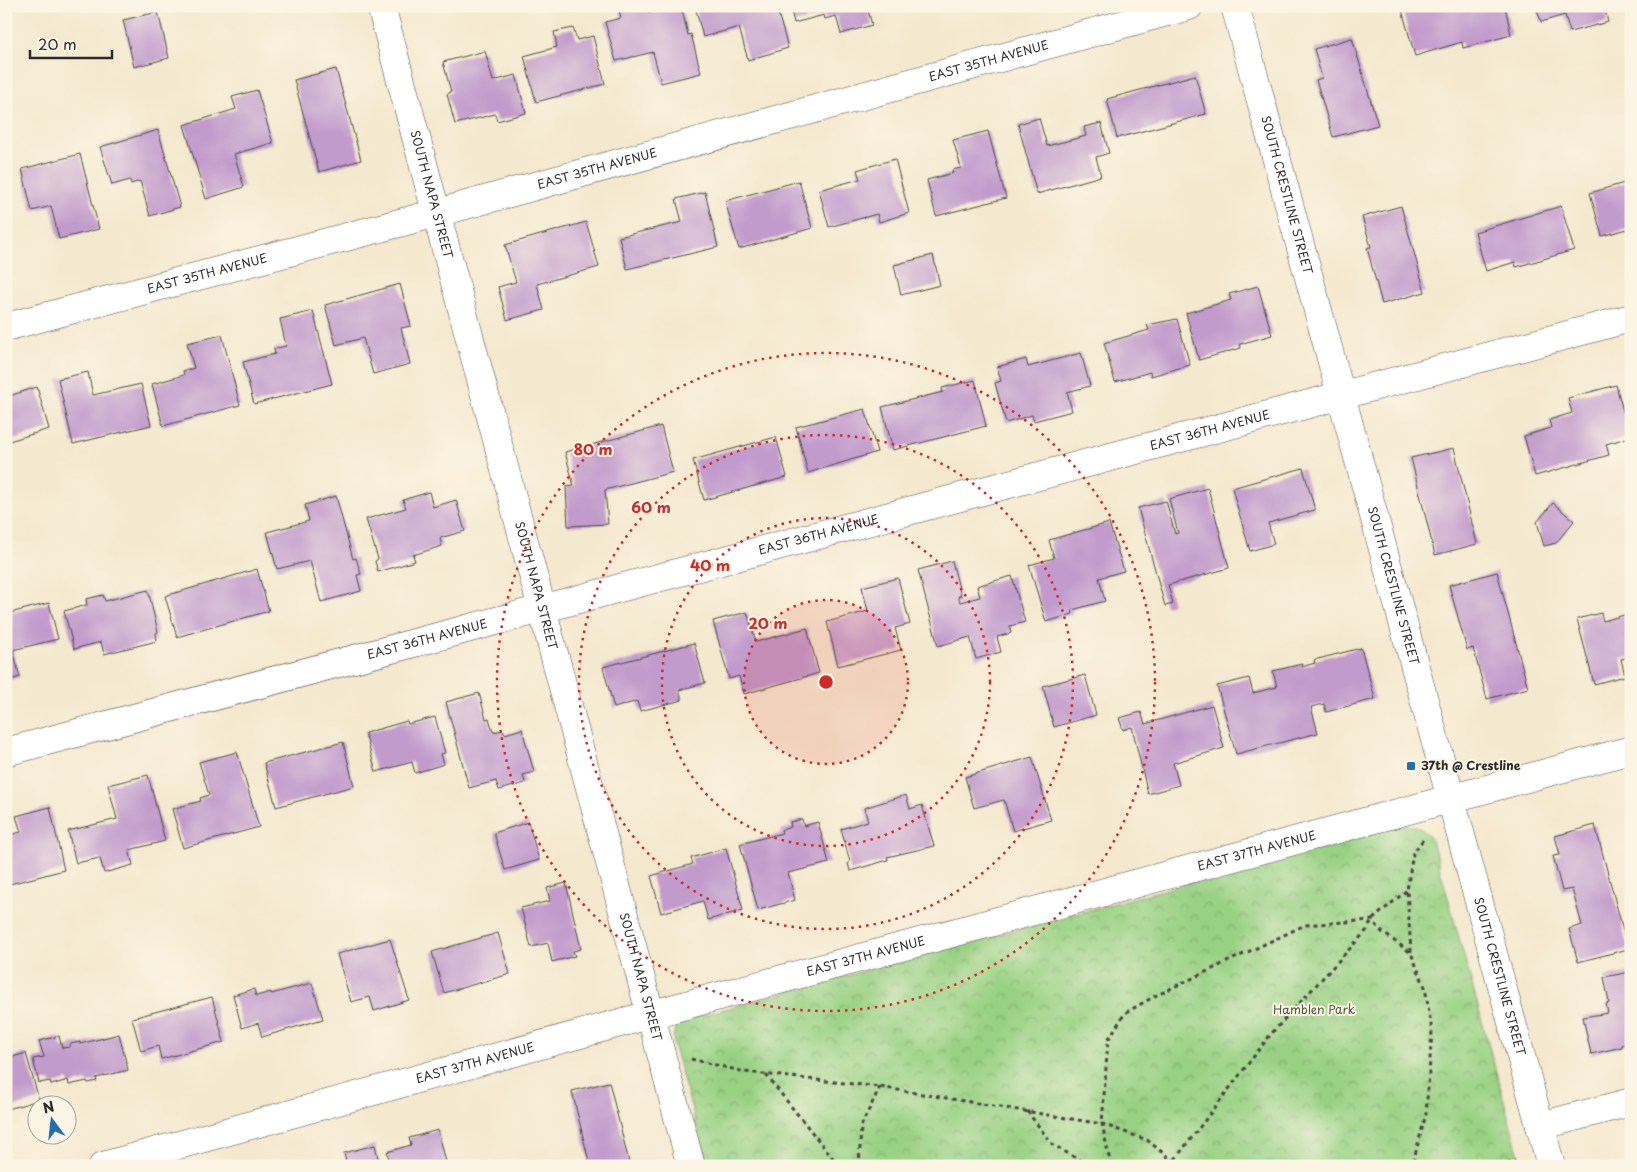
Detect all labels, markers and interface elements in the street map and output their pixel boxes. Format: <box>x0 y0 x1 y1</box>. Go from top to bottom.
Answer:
scale bar <box>30 28 112 60</box>
text: 20 m <box>38 32 77 55</box>
street label: EAST 35TH AVENUE <box>926 35 1050 85</box>
street label: SOUTH CRESTLINE STREET <box>1257 114 1318 277</box>
street label: SOUTH NAPA STREET <box>407 128 458 261</box>
street label: EAST 35TH AVENUE <box>535 143 659 193</box>
street label: EAST 35TH AVENUE <box>145 248 269 297</box>
street label: EAST 36TH AVENUE <box>1148 405 1272 454</box>
text: 80 m <box>573 437 613 460</box>
text: 60 m <box>631 495 671 518</box>
street label: SOUTH CRESTLINE STREET <box>1364 504 1424 668</box>
street label: EAST 36TH AVENUE <box>756 509 880 559</box>
street label: SOUTH NAPA STREET <box>511 519 563 652</box>
text: 40 m <box>690 553 730 576</box>
text: 20 m <box>749 611 787 634</box>
street label: EAST 36TH AVENUE <box>365 614 489 663</box>
centre of rings <box>817 673 835 691</box>
place label: 37th @ Crestline <box>1421 756 1521 774</box>
marker: 37th @ Crestline <box>1405 760 1417 772</box>
street label: EAST 37TH AVENUE <box>1195 825 1318 875</box>
street label: SOUTH CRESTLINE STREET <box>1470 895 1531 1058</box>
street label: SOUTH NAPA STREET <box>616 911 667 1044</box>
street label: EAST 37TH AVENUE <box>804 931 927 980</box>
park label: Hamblen Park <box>1273 1000 1355 1018</box>
street label: EAST 37TH AVENUE <box>413 1037 536 1087</box>
north arrow <box>28 1094 78 1144</box>
text: N <box>40 1095 57 1119</box>

